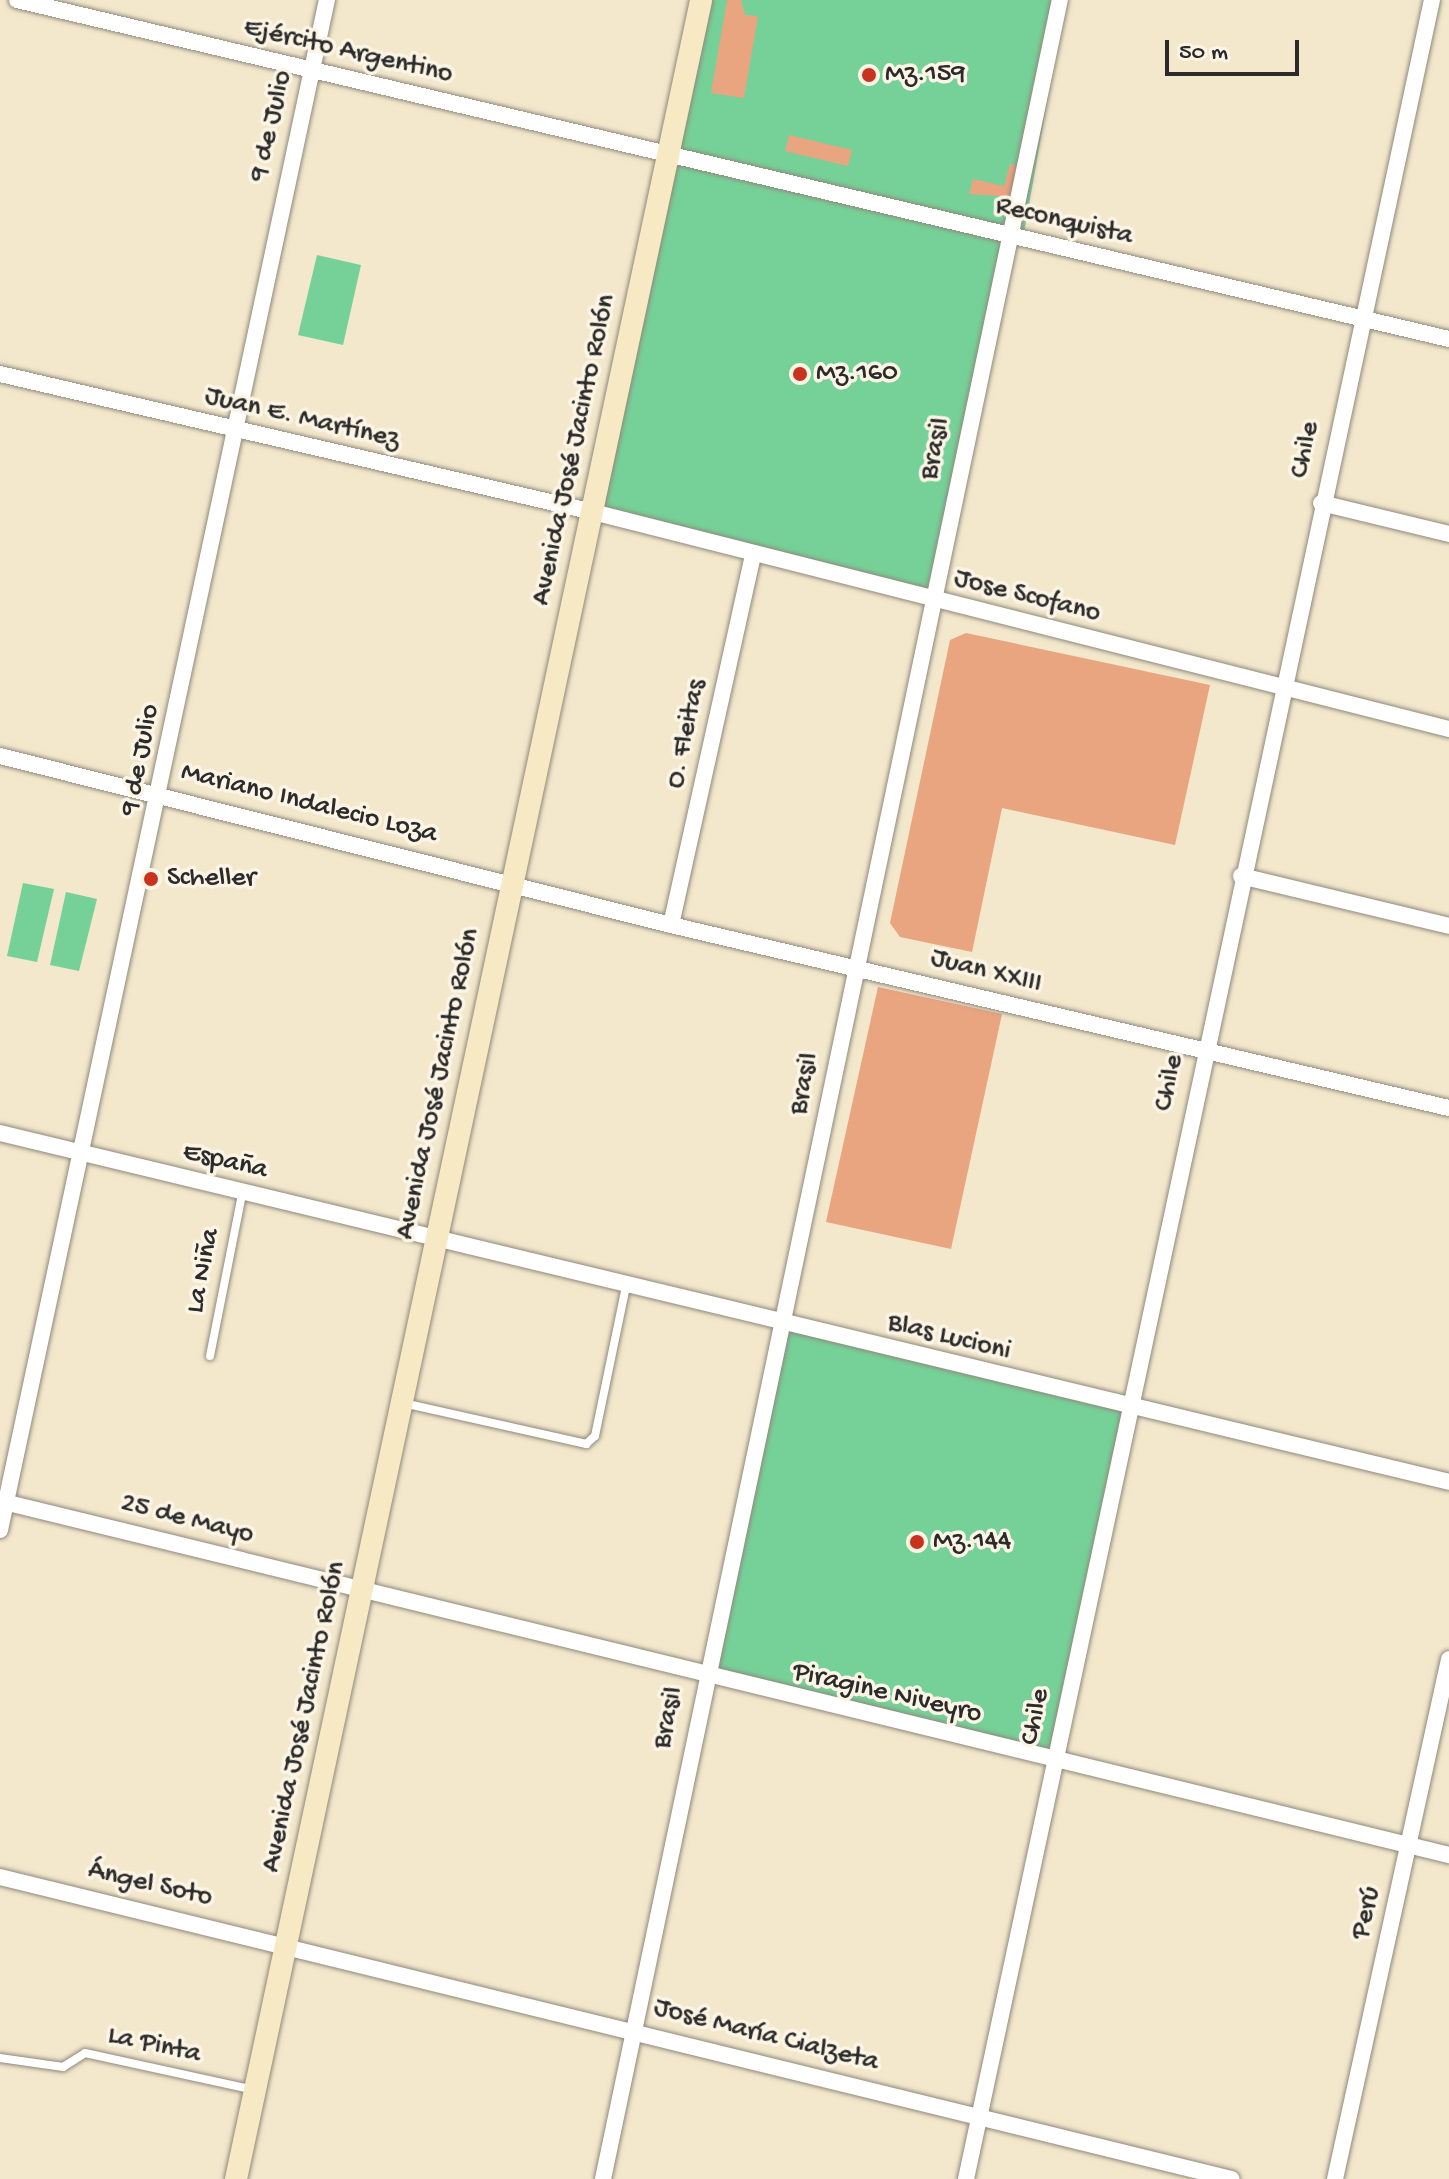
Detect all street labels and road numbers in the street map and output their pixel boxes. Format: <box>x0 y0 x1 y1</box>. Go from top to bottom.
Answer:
street label: Ejército Argentino <box>240 12 456 92</box>
street label: 9 de Julio <box>243 67 301 185</box>
street label: Reconquista <box>992 190 1136 254</box>
street label: Avenida José Jacinto Rolón <box>526 291 624 609</box>
street label: Juan E. Martínez <box>201 380 403 458</box>
street label: Brasil <box>913 415 959 483</box>
street label: Chile <box>1284 419 1328 481</box>
street label: Jose Scofano <box>950 563 1104 631</box>
street label: O. Fleitas <box>659 676 715 792</box>
street label: 9 de Julio <box>114 701 168 819</box>
street label: Mariano Indalecio Loza <box>177 756 441 852</box>
street label: Avenida José Jacinto Rolón <box>390 925 488 1243</box>
street label: Juan XXIII <box>927 942 1045 1002</box>
street label: Brasil <box>783 1050 827 1118</box>
street label: Chile <box>1148 1052 1192 1114</box>
street label: España <box>179 1136 271 1188</box>
street label: La Niña <box>179 1226 229 1316</box>
street label: Blas Lucioni <box>884 1306 1014 1370</box>
street label: 25 de Mayo <box>117 1487 257 1553</box>
street label: Avenida José Jacinto Rolón <box>256 1558 354 1876</box>
street label: Piragine Niveyro <box>789 1656 985 1732</box>
street label: Brasil <box>646 1684 692 1752</box>
street label: Chile <box>1014 1686 1058 1748</box>
street label: Ángel Soto <box>85 1854 215 1916</box>
street label: Perú <box>1345 1884 1389 1942</box>
street label: José María Cialzeta <box>650 1992 882 2080</box>
street label: La Pinta <box>104 2020 204 2072</box>

